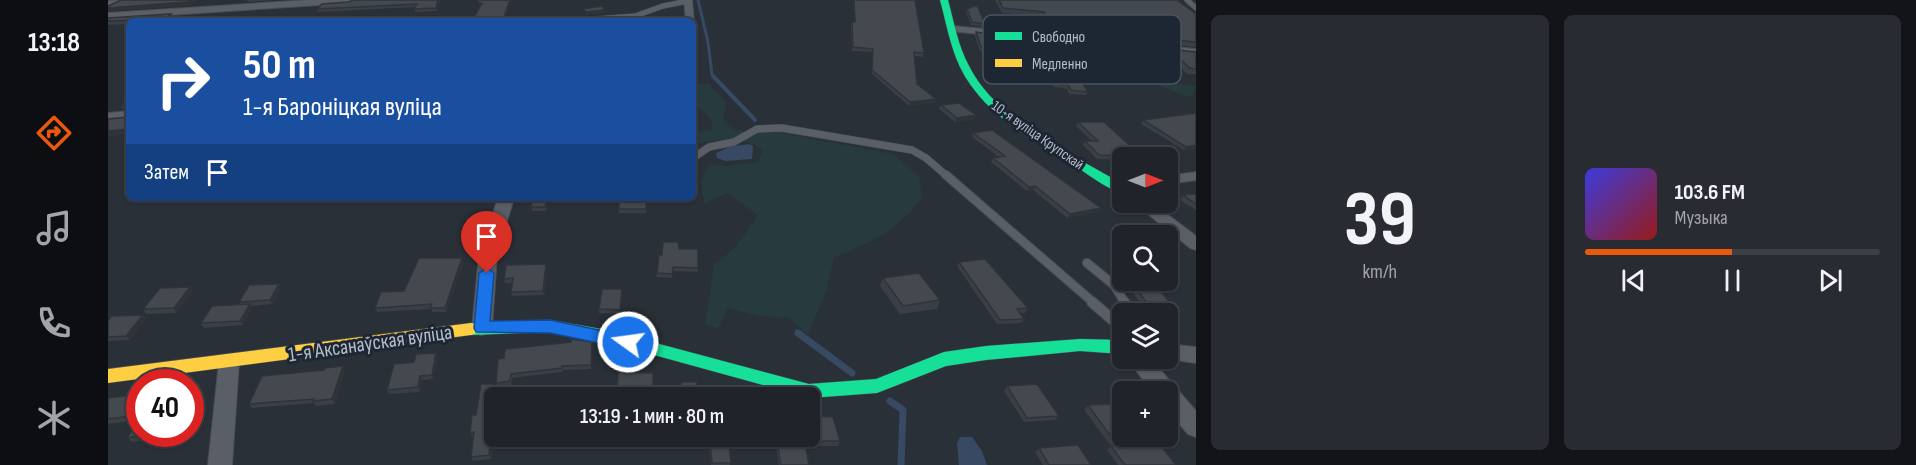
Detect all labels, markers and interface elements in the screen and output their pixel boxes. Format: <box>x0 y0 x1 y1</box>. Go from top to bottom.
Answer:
legend <box>983 15 1181 84</box>
text: 13:18 <box>28 27 80 59</box>
text: Свободно <box>1032 28 1085 47</box>
text: 50 m <box>243 40 316 91</box>
icon: right <box>144 42 222 120</box>
text: Медленно <box>1032 55 1088 74</box>
text: 1-я Бароніцкая вуліца <box>243 91 442 123</box>
street label: 10-я вуліца Крупскай <box>988 97 1087 174</box>
icon: directions <box>33 112 75 154</box>
north arrow <box>1112 147 1178 213</box>
map controls <box>1112 147 1178 447</box>
icon: arrive <box>201 156 234 189</box>
text: Затем <box>144 159 189 186</box>
text: 39 <box>1344 174 1416 267</box>
text: 103.6 FM <box>1675 179 1745 206</box>
text: Музыка <box>1675 206 1728 230</box>
icon: music <box>33 207 75 249</box>
pin <box>461 211 512 273</box>
icon: arrive <box>470 220 503 253</box>
button: search <box>1112 225 1178 291</box>
text: km/h <box>1362 260 1397 284</box>
icon: previous <box>1617 264 1650 297</box>
icon: pause <box>1716 264 1749 297</box>
icon: next <box>1814 264 1847 297</box>
icon: phone <box>33 302 75 344</box>
button: layers <box>1112 303 1178 369</box>
position arrow <box>596 310 660 374</box>
street label: 1-я Аксанаўская вуліца <box>287 320 453 367</box>
speed limit sign: 40 <box>126 369 204 447</box>
button: + <box>1112 381 1178 447</box>
icon: climate <box>33 397 75 439</box>
text: 13:19 · 1 мин · 80 m <box>580 403 724 430</box>

